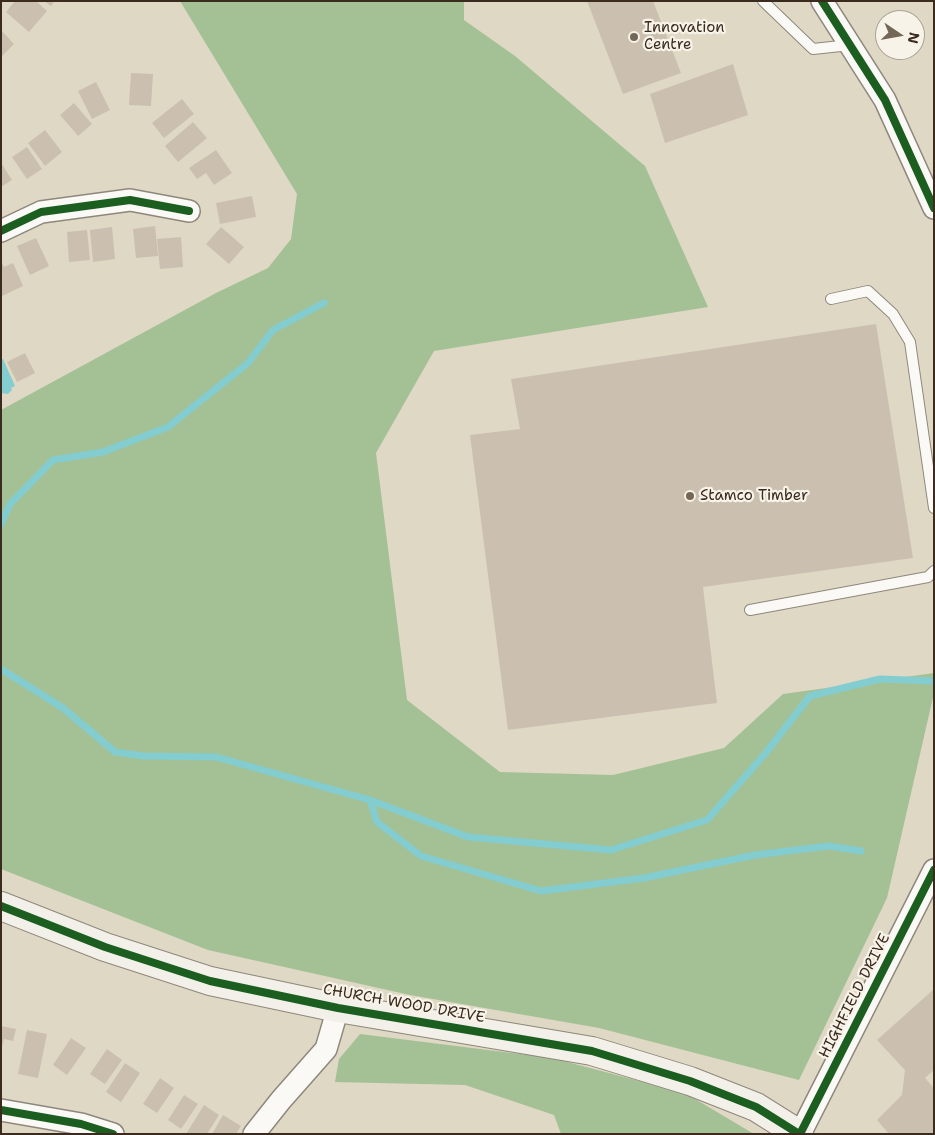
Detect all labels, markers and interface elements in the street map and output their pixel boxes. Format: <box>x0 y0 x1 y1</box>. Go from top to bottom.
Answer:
north arrow <box>875 10 925 60</box>
place label: Innovation Centre <box>644 19 724 54</box>
marker: Innovation Centre <box>628 31 640 43</box>
text: N <box>904 31 924 45</box>
place label: Stamco Timber <box>700 487 808 505</box>
marker: Stamco Timber <box>684 490 696 502</box>
street label: HIGHFIELD DRIVE <box>816 931 894 1061</box>
street label: CHURCH WOOD DRIVE <box>322 981 486 1027</box>

